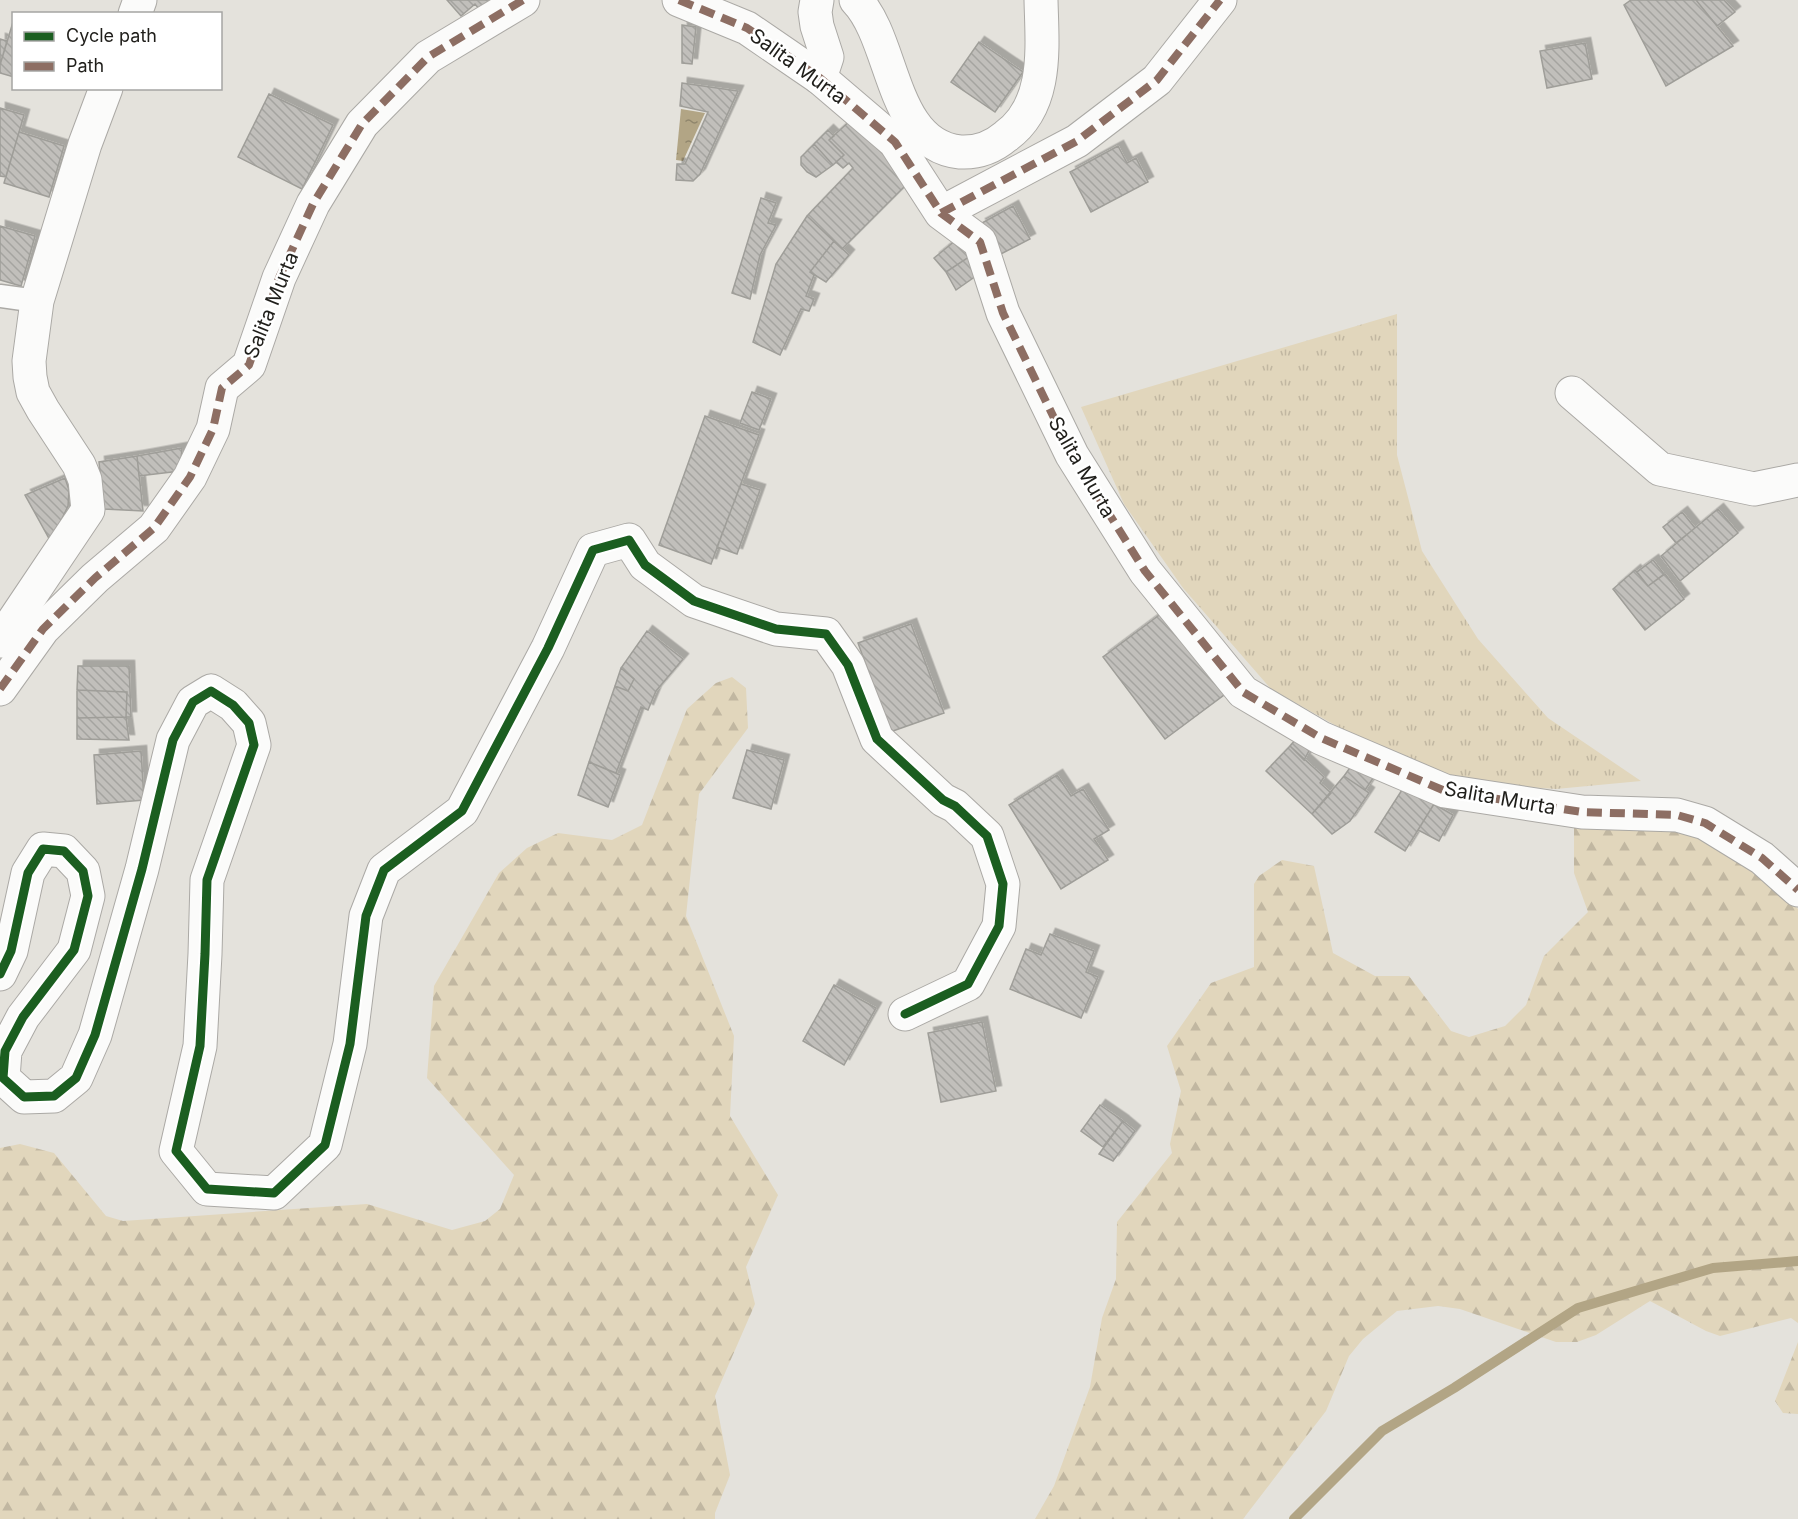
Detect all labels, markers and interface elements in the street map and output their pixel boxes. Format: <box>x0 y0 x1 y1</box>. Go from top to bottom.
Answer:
legend <box>12 12 222 90</box>
street label: Salita Murta <box>745 23 851 109</box>
text: Cycle path <box>66 25 157 46</box>
text: Path <box>66 55 104 76</box>
street label: Salita Murta <box>239 248 303 362</box>
street label: Salita Murta <box>1043 412 1121 522</box>
street label: Salita Murta <box>1442 776 1558 820</box>

